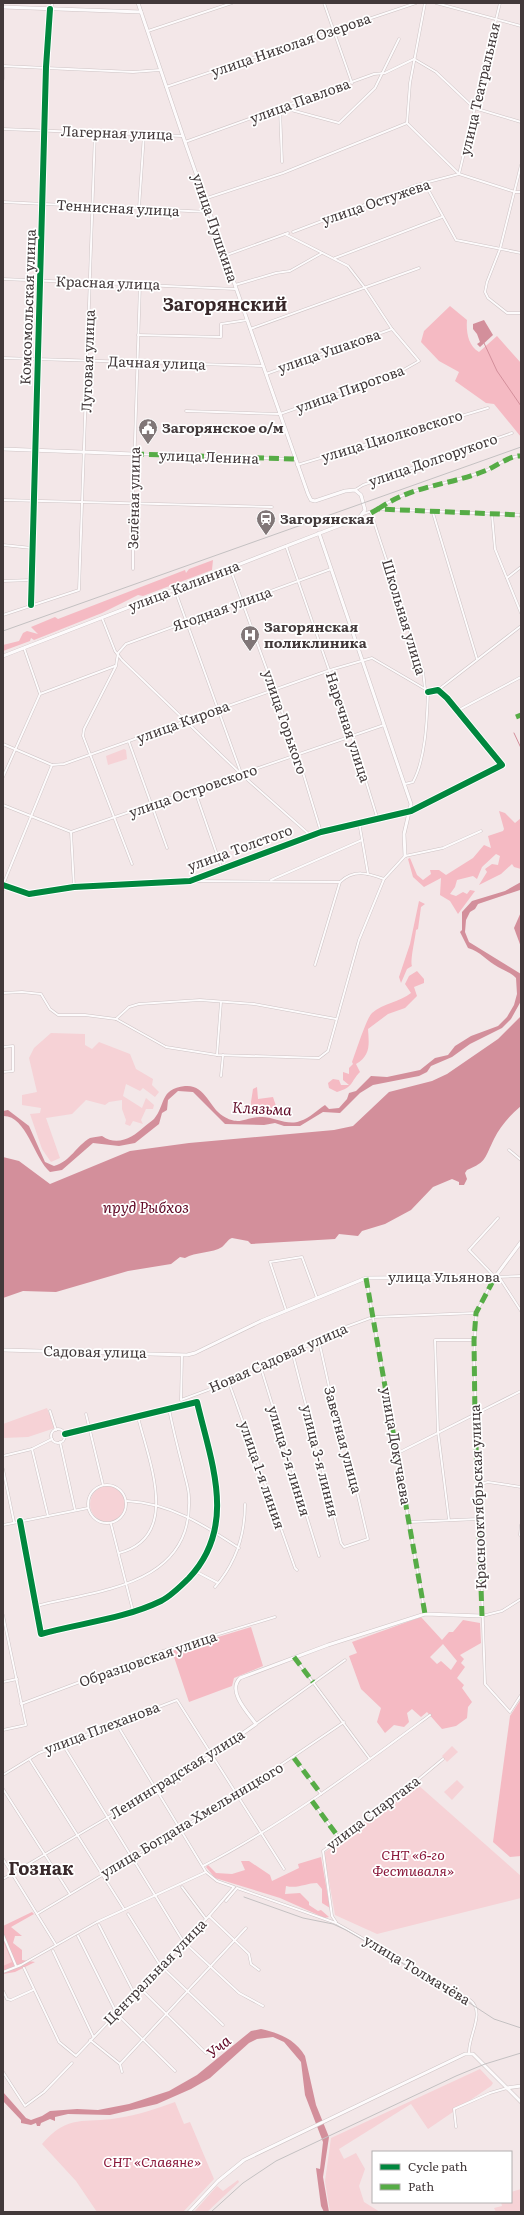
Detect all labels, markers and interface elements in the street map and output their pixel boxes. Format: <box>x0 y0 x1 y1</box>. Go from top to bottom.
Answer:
street label: улица Николая Озерова <box>208 7 374 81</box>
street label: улица Театральная <box>454 20 504 157</box>
street label: улица Павлова <box>247 73 353 127</box>
street label: Лагерная улица <box>61 120 174 144</box>
street label: улица Пушкина <box>188 171 244 285</box>
street label: улица Остужева <box>319 173 433 229</box>
street label: Теннисная улица <box>56 194 181 220</box>
street label: Комсомольская улица <box>14 228 40 385</box>
street label: Красная улица <box>55 270 161 294</box>
district label: Загорянский <box>163 290 288 317</box>
street label: Луговая улица <box>75 309 99 413</box>
street label: улица Ушакова <box>275 323 383 377</box>
street label: Дачная улица <box>108 350 207 374</box>
street label: улица Пирогова <box>292 359 407 417</box>
street label: улица Циолковского <box>319 404 465 466</box>
public building icon: Загорянское о/м <box>137 417 159 445</box>
place label: Загорянское о/м <box>162 417 284 437</box>
street label: улица Долгорукого <box>366 428 500 491</box>
street label: улица Ленина <box>159 444 260 468</box>
street label: Зелёная улица <box>122 446 144 549</box>
station icon: Загорянская <box>255 508 277 536</box>
place label: Загорянская <box>280 508 374 528</box>
street label: улица Калинина <box>125 554 243 616</box>
street label: Школьная улица <box>378 556 432 678</box>
street label: Ягодная улица <box>169 581 275 635</box>
place label: Загорянская поликлиника <box>264 616 368 652</box>
hospital icon: Загорянская поликлиника <box>239 624 261 652</box>
street label: улица Горького <box>259 667 313 776</box>
street label: Наречная улица <box>322 669 376 785</box>
street label: улица Кирова <box>133 695 232 747</box>
street label: улица Островского <box>126 759 260 821</box>
street label: улица Толстого <box>184 819 295 875</box>
water label: Клязьма <box>232 1094 293 1121</box>
water label: пруд Рыбхоз <box>103 1195 189 1218</box>
street label: улица Ульянова <box>388 1266 500 1286</box>
street label: Новая Садовая улица <box>205 1317 351 1397</box>
street label: Садовая улица <box>43 1340 147 1362</box>
street label: Заветная улица <box>320 1384 368 1496</box>
street label: улица Докучаева <box>377 1385 417 1507</box>
street label: улица 3-я линия <box>297 1402 345 1519</box>
street label: улица 2-я линия <box>264 1403 316 1519</box>
street label: Краснооктябрьская улица <box>464 1404 490 1590</box>
street label: улица 1-я линия <box>235 1418 291 1532</box>
street label: Образцовская улица <box>76 1625 220 1691</box>
street label: улица Плеханова <box>41 1696 163 1758</box>
street label: Ленинградская улица <box>105 1723 248 1823</box>
street label: улица Богдана Хмельницкого <box>96 1756 287 1882</box>
street label: улица Спартака <box>321 1770 424 1854</box>
park label: СНТ «6-го Фестиваля» <box>372 1844 454 1880</box>
district label: Гознак <box>8 1854 74 1881</box>
street label: Центральная улица <box>98 1913 211 2029</box>
street label: улица Толмачёва <box>360 1929 475 2009</box>
water label: Уча <box>201 2028 236 2063</box>
park label: СНТ «Славяне» <box>103 2151 201 2171</box>
legend <box>372 2151 512 2203</box>
text: Cycle path <box>408 2157 468 2175</box>
text: Path <box>408 2177 434 2195</box>

